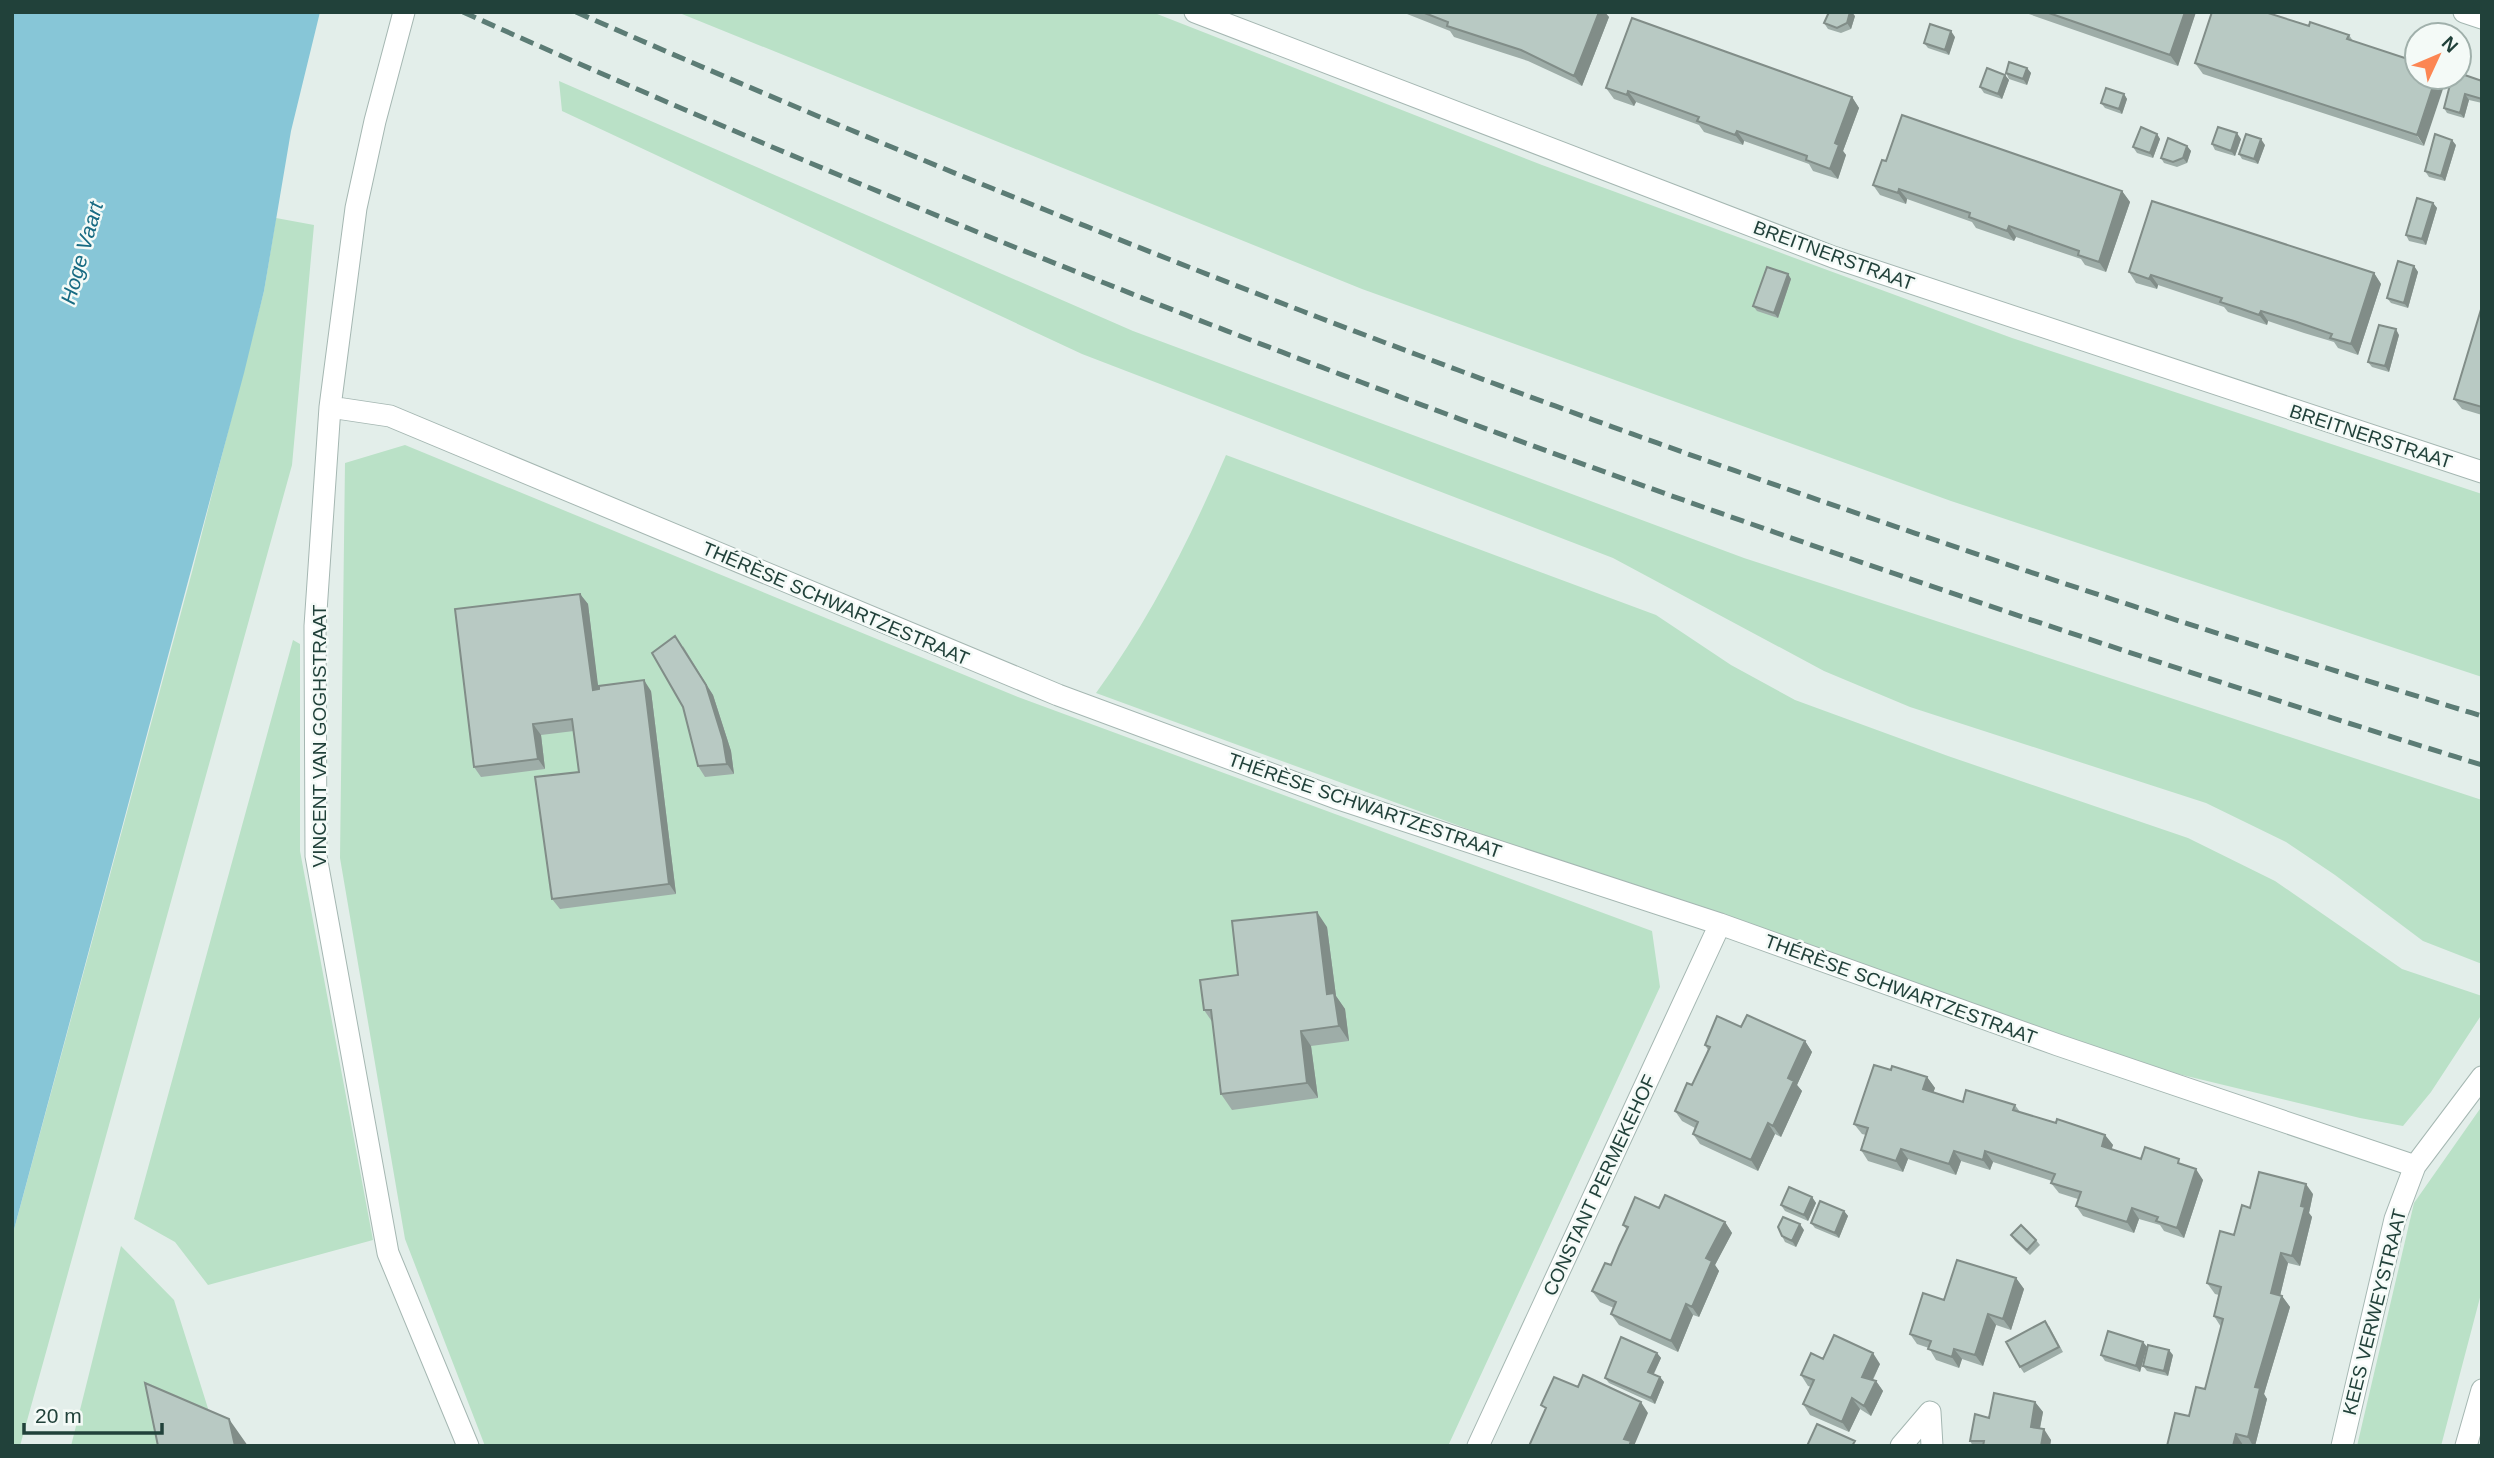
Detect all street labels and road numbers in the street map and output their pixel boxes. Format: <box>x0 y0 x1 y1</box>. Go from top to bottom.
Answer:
street label: BREITNERSTRAAT <box>1751 217 1917 294</box>
street label: BREITNERSTRAAT <box>2287 400 2455 473</box>
street label: THÉRÈSE SCHWARTZESTRAAT <box>699 538 973 670</box>
street label: VINCENT VAN GOGHSTRAAT <box>309 604 330 867</box>
street label: THÉRÈSE SCHWARTZESTRAAT <box>1225 749 1505 862</box>
street label: THÉRÈSE SCHWARTZESTRAAT <box>1762 930 2040 1049</box>
street label: CONSTANT PERMEKEHOF <box>1539 1072 1660 1299</box>
street label: KEES VERWEYSTRAAT <box>2339 1207 2410 1417</box>

